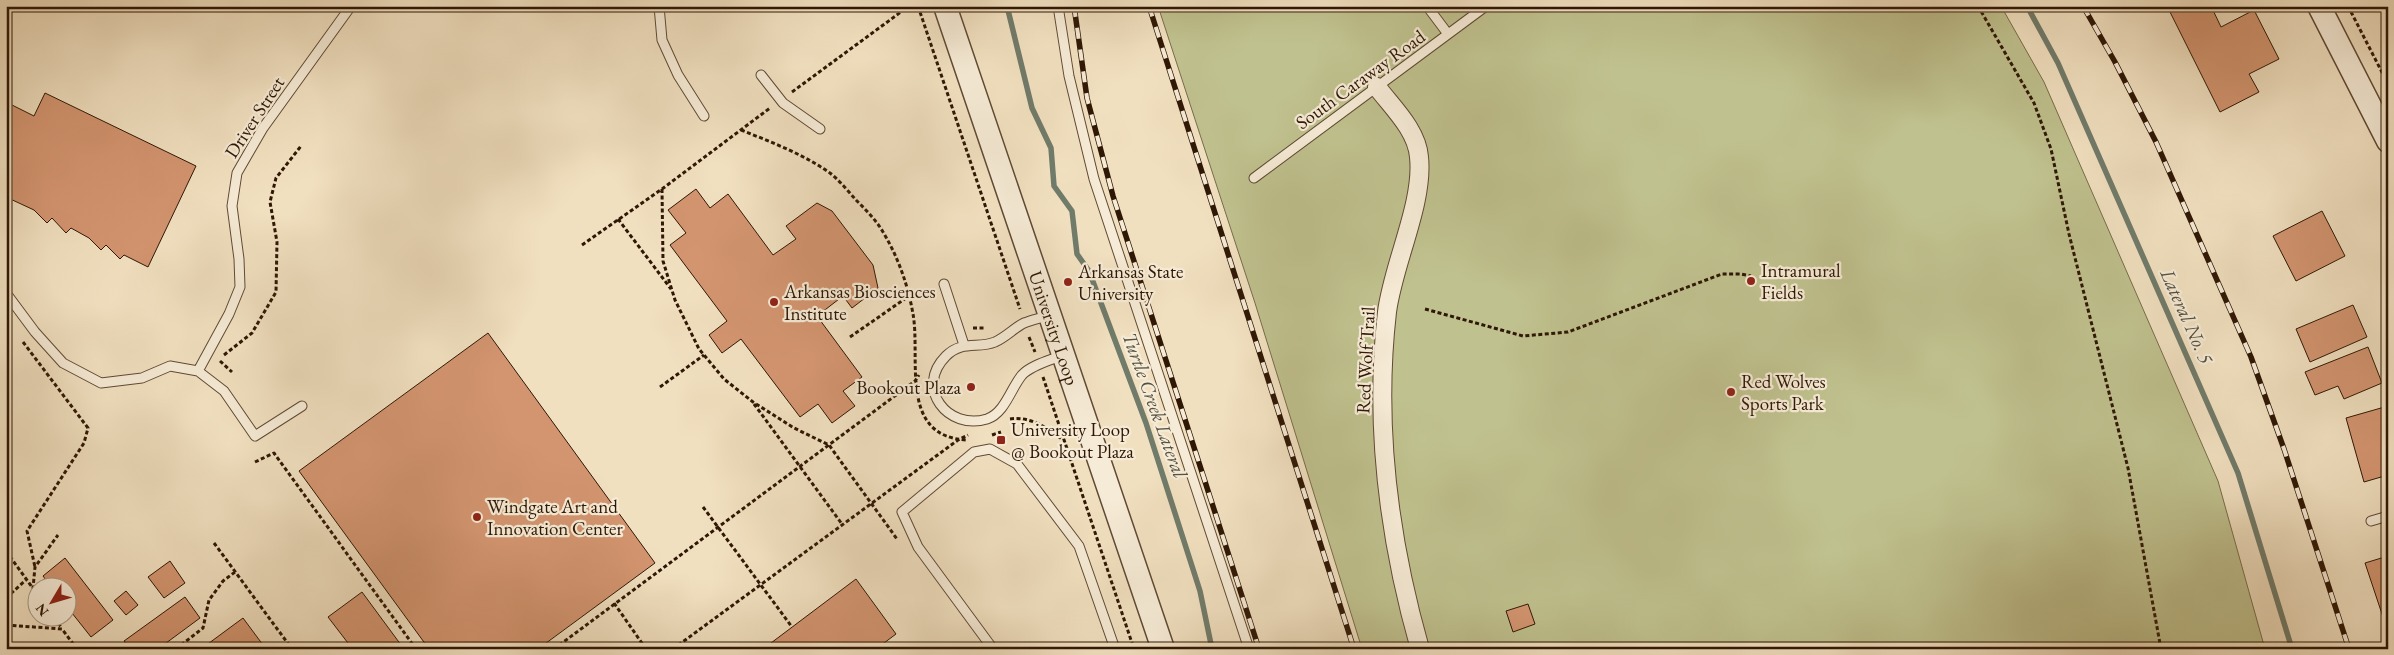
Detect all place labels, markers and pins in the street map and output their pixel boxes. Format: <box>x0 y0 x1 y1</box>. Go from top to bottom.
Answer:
place label: Intramural Fields <box>1761 258 1841 305</box>
place label: Arkansas State University <box>1077 259 1183 306</box>
marker: Intramural Fields <box>1745 275 1757 287</box>
marker: Arkansas State University <box>1062 276 1074 288</box>
place label: Arkansas Biosciences Institute <box>783 279 936 326</box>
marker: Arkansas Biosciences Institute <box>768 296 780 308</box>
place label: Red Wolves Sports Park <box>1741 369 1826 416</box>
place label: Bookout Plaza <box>856 375 961 400</box>
marker: Bookout Plaza <box>965 381 977 393</box>
marker: Red Wolves Sports Park <box>1725 386 1737 398</box>
place label: University Loop @ Bookout Plaza <box>1011 417 1134 464</box>
marker: University Loop @ Bookout Plaza <box>995 434 1007 446</box>
place label: Windgate Art and Innovation Center <box>487 494 623 541</box>
marker: Windgate Art and Innovation Center <box>471 511 483 523</box>

